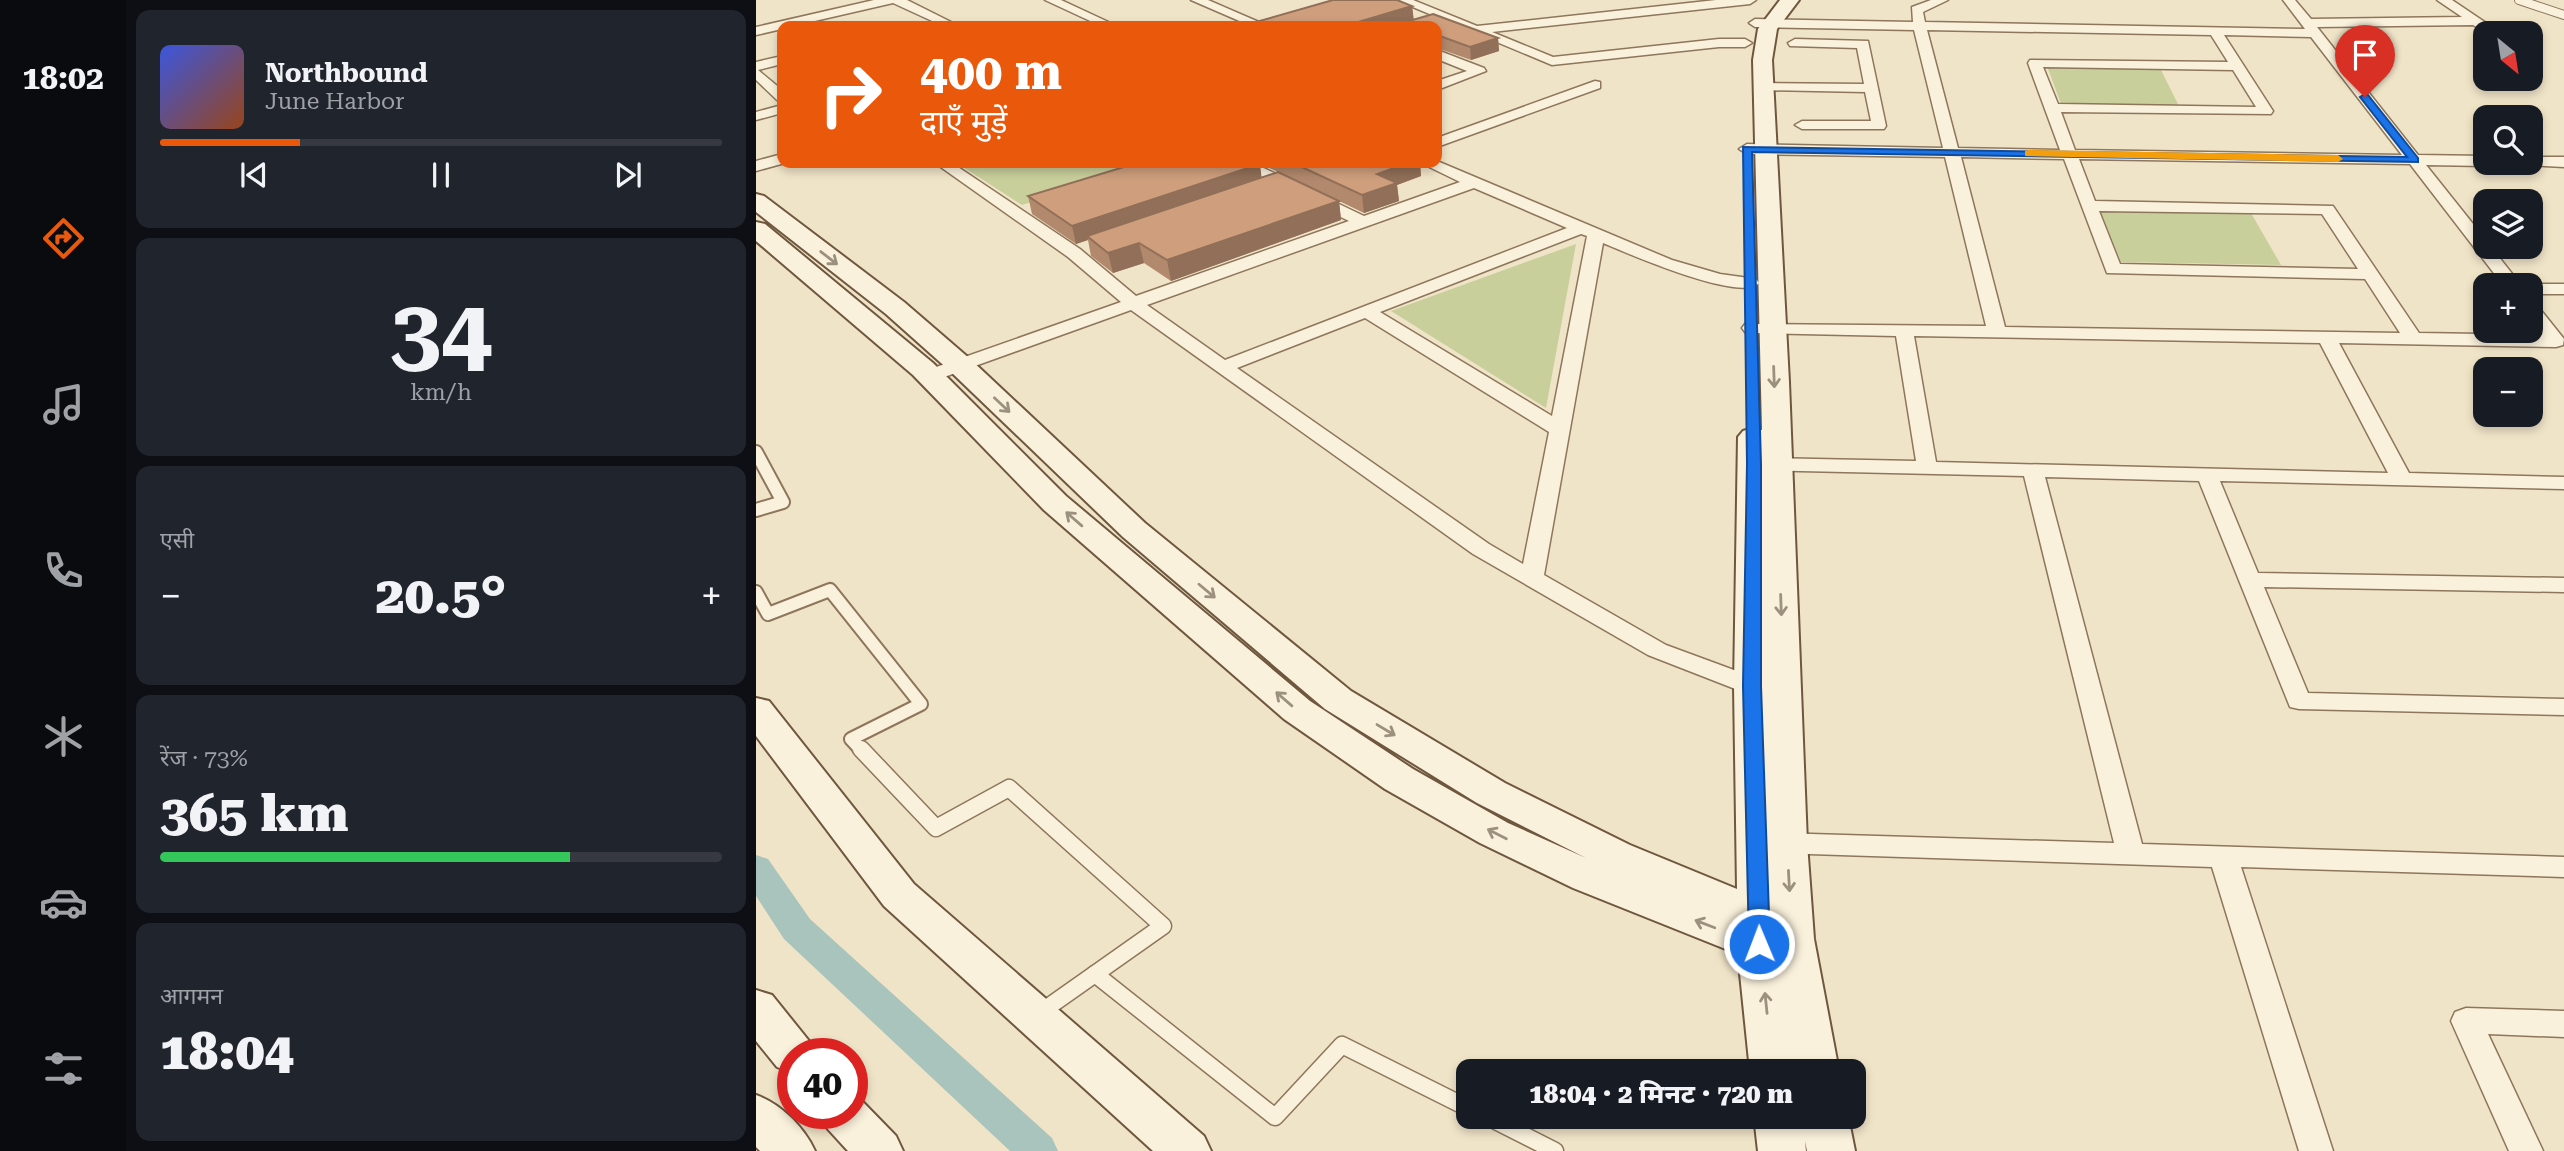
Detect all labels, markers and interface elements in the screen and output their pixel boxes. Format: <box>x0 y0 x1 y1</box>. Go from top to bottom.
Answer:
north arrow <box>2473 21 2543 91</box>
map controls <box>2473 21 2543 427</box>
pin <box>2335 25 2395 97</box>
icon: arrive <box>2346 36 2384 74</box>
text: 400 m <box>920 44 1062 101</box>
icon: right <box>805 49 896 140</box>
text: Northbound <box>265 58 428 88</box>
text: 18:02 <box>22 59 104 97</box>
text: June Harbor <box>265 88 405 115</box>
text: दाएँ मुड़ें <box>920 103 1007 141</box>
button: search <box>2473 105 2543 175</box>
icon: previous <box>235 156 273 194</box>
icon: pause <box>422 156 460 194</box>
icon: next <box>609 156 647 194</box>
button: layers <box>2473 189 2543 259</box>
icon: directions <box>39 214 88 263</box>
one-way arrow <box>820 250 838 265</box>
button: + <box>2473 273 2543 343</box>
text: 34 <box>390 280 492 386</box>
button: − <box>2473 357 2543 427</box>
one-way arrow <box>1768 365 1781 388</box>
text: km/h <box>410 379 472 406</box>
icon: music <box>39 380 88 429</box>
one-way arrow <box>994 397 1011 414</box>
one-way arrow <box>1065 511 1083 527</box>
text: एसी <box>160 527 194 554</box>
icon: phone <box>39 546 88 595</box>
text: 20.5° <box>376 565 506 626</box>
text: − <box>160 574 181 618</box>
text: + <box>701 574 722 618</box>
one-way arrow <box>1197 583 1215 599</box>
one-way arrow <box>1774 593 1787 616</box>
one-way arrow <box>1275 691 1293 707</box>
icon: climate <box>39 712 88 761</box>
one-way arrow <box>1376 723 1396 737</box>
text: रेंज · 73% <box>160 745 248 772</box>
text: 365 km <box>160 783 348 844</box>
one-way arrow <box>1487 826 1508 840</box>
one-way arrow <box>1783 869 1796 892</box>
icon: car <box>39 878 88 927</box>
position arrow <box>1722 907 1796 981</box>
one-way arrow <box>1695 916 1717 929</box>
text: आगमन <box>160 983 223 1010</box>
one-way arrow <box>1759 992 1772 1015</box>
text: 18:04 <box>160 1021 294 1082</box>
speed limit sign: 40 <box>777 1038 868 1129</box>
icon: filters <box>39 1044 88 1093</box>
text: 18:04 · 2 मिनट · 720 m <box>1529 1079 1793 1109</box>

